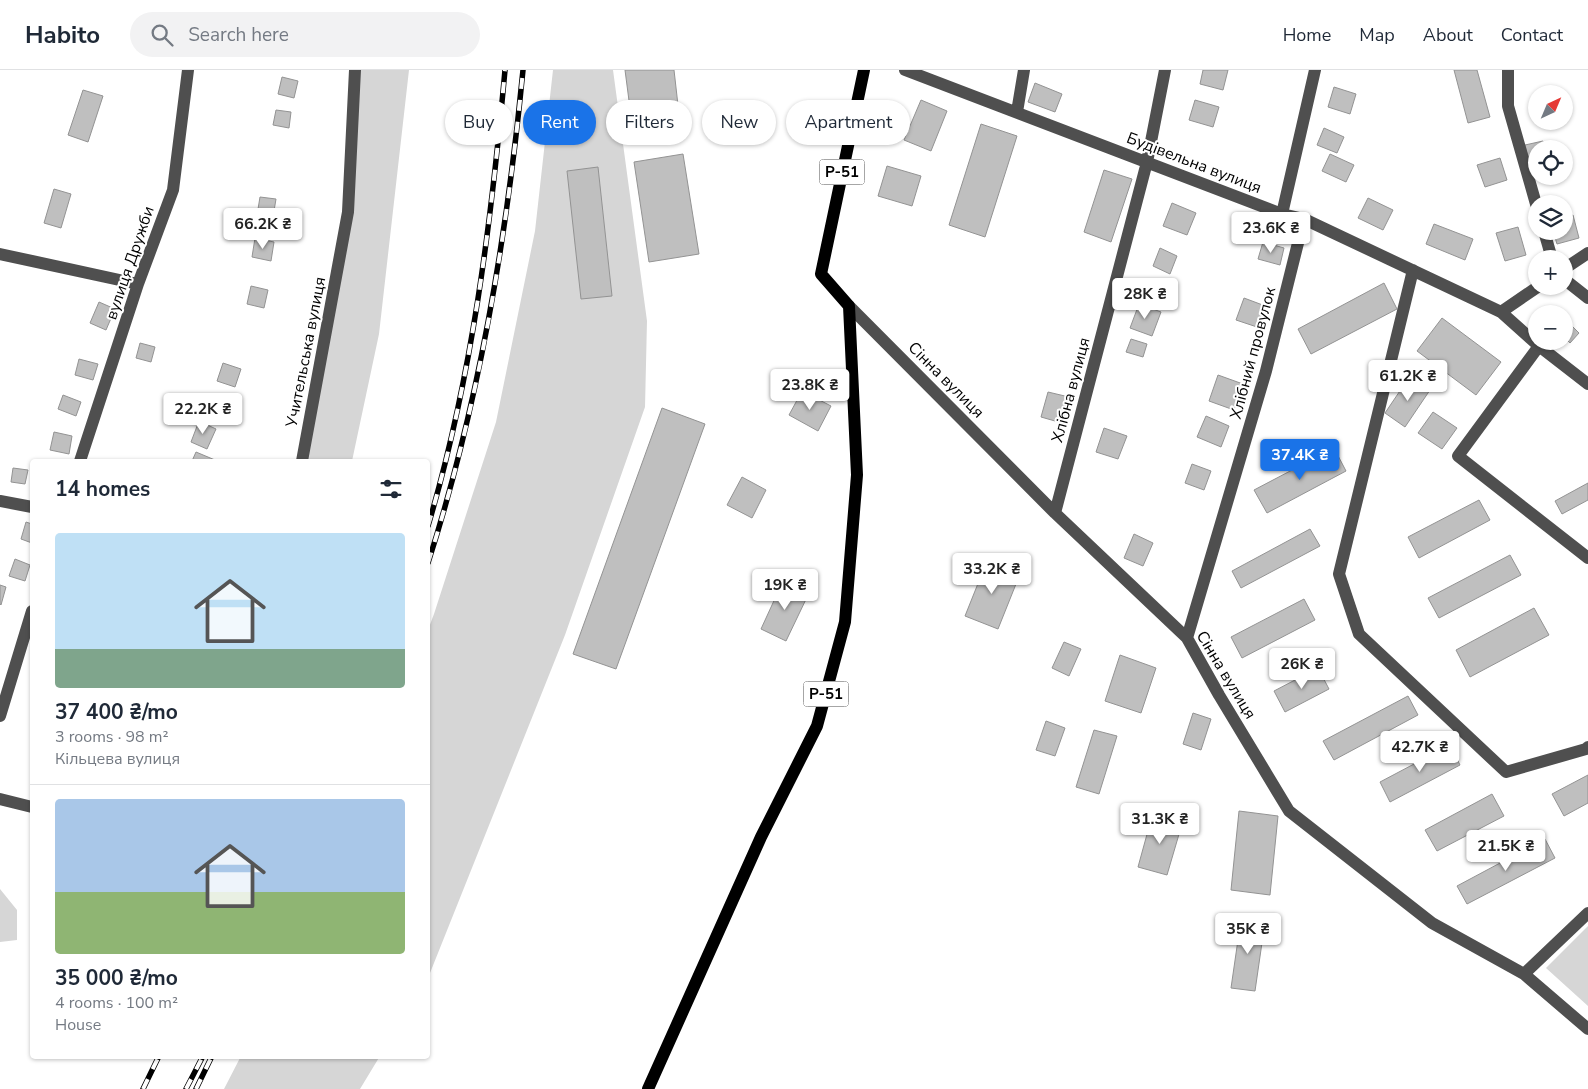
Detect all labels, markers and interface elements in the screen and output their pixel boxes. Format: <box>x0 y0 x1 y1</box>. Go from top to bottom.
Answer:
search box <box>130 12 480 57</box>
text: Habito <box>25 19 100 51</box>
icon: search <box>148 21 176 49</box>
text: Search here <box>188 22 289 48</box>
text: Home <box>1283 23 1331 47</box>
text: Map <box>1359 23 1395 47</box>
text: About <box>1423 23 1473 47</box>
text: Contact <box>1501 23 1563 47</box>
north arrow <box>1528 85 1572 130</box>
map controls <box>1528 85 1573 350</box>
chip: Buy <box>445 100 513 145</box>
chip: Rent <box>523 100 596 145</box>
chip: Filters <box>606 100 692 145</box>
chip: New <box>702 100 776 145</box>
chip: Apartment <box>786 100 910 145</box>
street label: Будівельна вулиця <box>1123 127 1265 199</box>
button: locate <box>1528 140 1573 185</box>
road number: Р-51 <box>820 160 864 184</box>
button: layers <box>1528 195 1573 240</box>
street label: вулиця Дружби <box>100 203 160 323</box>
pin: 66.2K ₴ <box>217 208 309 250</box>
pin: 23.6K ₴ <box>1225 212 1317 254</box>
text: 66.2K ₴ <box>234 213 292 235</box>
text: 23.6K ₴ <box>1242 217 1300 239</box>
button: + <box>1528 250 1573 295</box>
street label: Учительська вулиця <box>280 275 331 430</box>
pin: 28K ₴ <box>1110 278 1180 320</box>
text: 28K ₴ <box>1123 283 1167 305</box>
street label: Хлібний провулок <box>1225 284 1281 421</box>
button: − <box>1528 305 1573 350</box>
street label: Хлібна вулиця <box>1046 335 1096 445</box>
street label: Сінна вулиця <box>903 337 989 423</box>
pin: 61.2K ₴ <box>1362 360 1454 402</box>
text: 61.2K ₴ <box>1379 365 1437 387</box>
pin: 23.8K ₴ <box>764 368 856 411</box>
text: 23.8K ₴ <box>781 374 839 396</box>
pin: 22.2K ₴ <box>157 392 249 435</box>
text: 22.2K ₴ <box>174 398 232 420</box>
pin: 37.4K ₴ <box>1254 438 1346 481</box>
text: 37.4K ₴ <box>1271 444 1329 466</box>
text: 14 homes <box>55 475 150 503</box>
icon: filters <box>377 475 405 503</box>
pin: 33.2K ₴ <box>946 552 1038 595</box>
text: 33.2K ₴ <box>963 558 1021 580</box>
icon: home <box>185 566 275 656</box>
pin: 19K ₴ <box>750 568 820 611</box>
text: 19K ₴ <box>763 574 807 596</box>
street label: Сінна вулиця <box>1191 627 1261 723</box>
pin: 26K ₴ <box>1267 648 1337 690</box>
text: 26K ₴ <box>1280 653 1324 675</box>
road number: Р-51 <box>804 682 848 706</box>
text: 37 400 ₴/mo <box>55 698 178 726</box>
text: 3 rooms · 98 m² <box>55 726 168 748</box>
pin: 42.7K ₴ <box>1374 730 1466 773</box>
text: 42.7K ₴ <box>1391 736 1449 758</box>
text: Кільцева вулиця <box>55 748 180 770</box>
pin: 31.3K ₴ <box>1114 802 1206 845</box>
text: 31.3K ₴ <box>1131 808 1189 830</box>
pin: 21.5K ₴ <box>1460 830 1552 872</box>
icon: home <box>185 831 275 921</box>
text: 21.5K ₴ <box>1477 835 1535 857</box>
pin: 35K ₴ <box>1213 912 1283 955</box>
text: 35K ₴ <box>1226 918 1270 940</box>
text: 35 000 ₴/mo <box>55 964 178 992</box>
text: 4 rooms · 100 m² <box>55 992 178 1014</box>
text: House <box>55 1014 101 1036</box>

